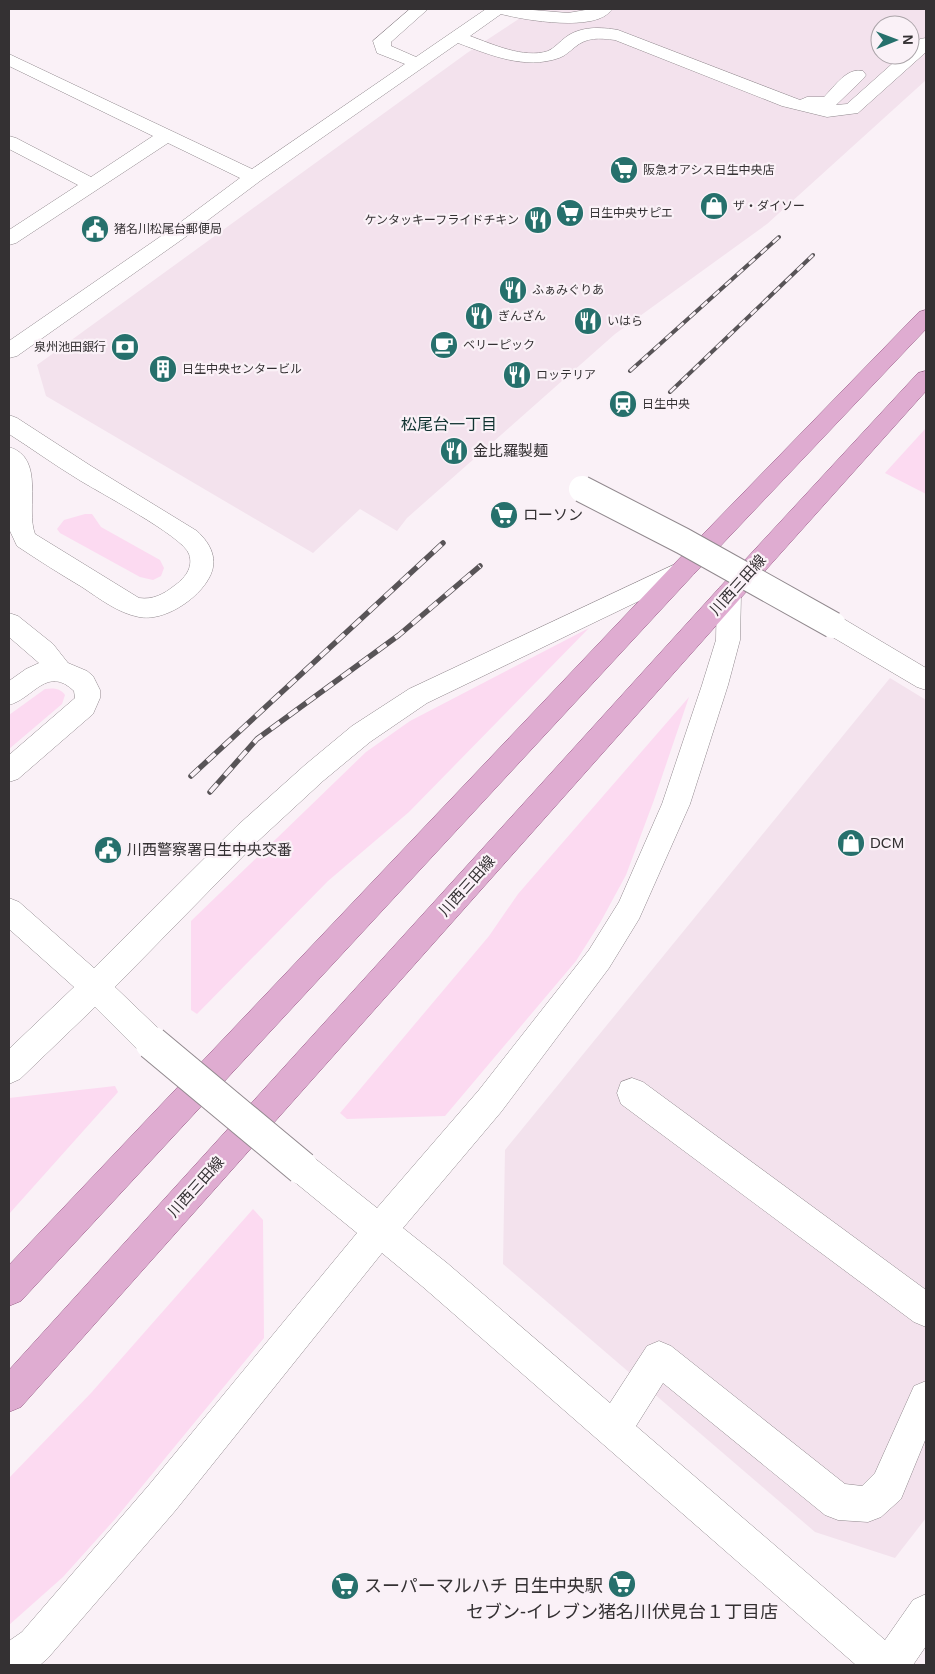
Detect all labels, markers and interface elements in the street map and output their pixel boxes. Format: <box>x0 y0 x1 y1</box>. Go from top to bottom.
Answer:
north arrow <box>870 15 920 65</box>
text: N <box>900 35 916 45</box>
supermarket icon: 阪急オアシス日生中央店 <box>609 155 639 185</box>
place label: 阪急オアシス日生中央店 <box>643 163 775 177</box>
shop icon: ザ・ダイソー <box>699 191 729 221</box>
supermarket icon: 日生中央サピエ <box>555 198 585 228</box>
place label: ザ・ダイソー <box>733 199 805 213</box>
restaurant icon: ケンタッキーフライドチキン <box>523 205 553 235</box>
place label: 日生中央サピエ <box>589 206 673 220</box>
place label: ケンタッキーフライドチキン <box>364 213 519 227</box>
public building icon: 猪名川松尾台郵便局 <box>80 214 110 244</box>
place label: 猪名川松尾台郵便局 <box>114 222 222 236</box>
restaurant icon: ふぁみぐりあ <box>498 275 528 305</box>
place label: ふぁみぐりあ <box>532 283 604 297</box>
restaurant icon: ぎんざん <box>464 301 494 331</box>
restaurant icon: いはら <box>573 306 603 336</box>
place label: ぎんざん <box>498 309 546 323</box>
place label: いはら <box>607 314 643 328</box>
cafe icon: ベリーピック <box>429 330 459 360</box>
bank icon: 泉州池田銀行 <box>110 332 140 362</box>
place label: ベリーピック <box>463 338 535 352</box>
place label: 泉州池田銀行 <box>34 340 106 354</box>
building icon: 日生中央センタービル <box>148 354 178 384</box>
restaurant icon: ロッテリア <box>502 360 532 390</box>
place label: 日生中央センタービル <box>182 362 302 376</box>
place label: ロッテリア <box>536 368 596 382</box>
station icon: 日生中央 <box>608 389 638 419</box>
place label: 日生中央 <box>642 397 690 411</box>
district label: 松尾台一丁目 <box>401 416 497 433</box>
restaurant icon: 金比羅製麺 <box>439 436 469 466</box>
place label: 金比羅製麺 <box>473 442 548 459</box>
supermarket icon: ローソン <box>489 500 519 530</box>
place label: ローソン <box>523 506 583 523</box>
street label: 川西三田線 <box>706 551 769 618</box>
shop icon: DCM <box>836 828 866 858</box>
place label: DCM <box>870 834 904 851</box>
public building icon: 川西警察署日生中央交番 <box>93 835 123 865</box>
place label: 川西警察署日生中央交番 <box>127 841 292 858</box>
street label: 川西三田線 <box>435 852 498 919</box>
street label: 川西三田線 <box>164 1153 227 1220</box>
supermarket icon: セブン‐イレブン猪名川伏見台１丁目店 <box>607 1569 637 1599</box>
supermarket icon: スーパーマルハチ 日生中央駅 <box>330 1571 360 1601</box>
place label: スーパーマルハチ 日生中央駅 <box>364 1576 603 1596</box>
place label: セブン‐イレブン猪名川伏見台１丁目店 <box>466 1602 778 1622</box>

